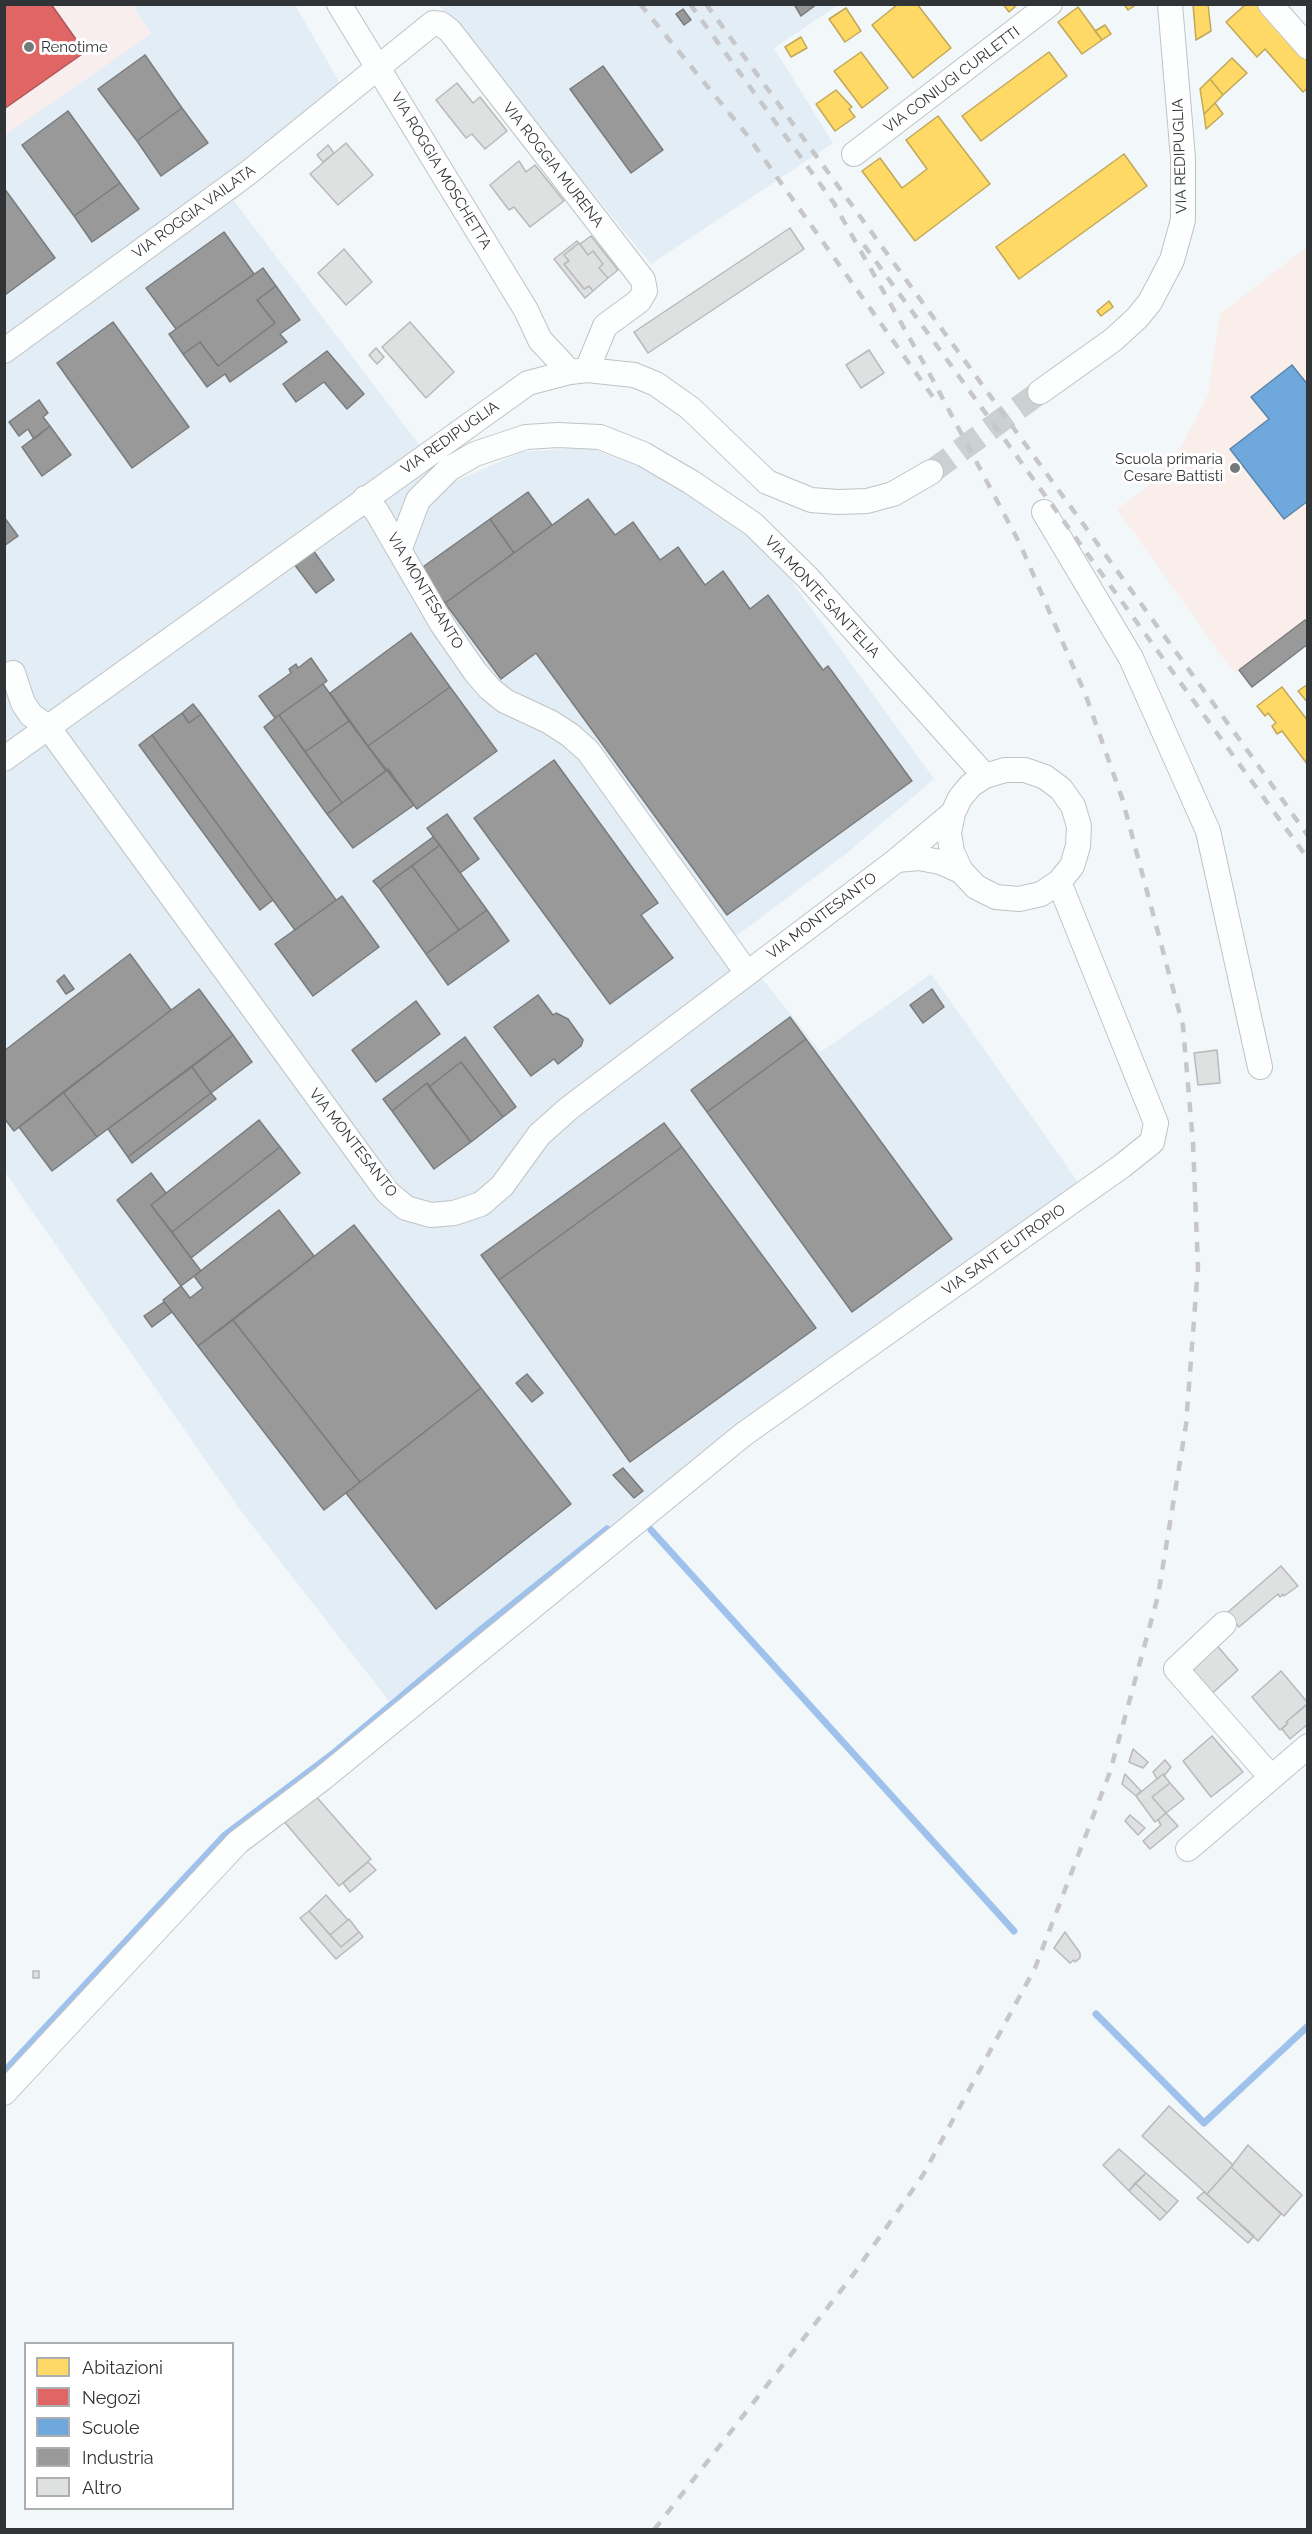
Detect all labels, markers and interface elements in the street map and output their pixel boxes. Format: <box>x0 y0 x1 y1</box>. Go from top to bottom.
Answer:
street label: VIA CONIUGI CURLETTI <box>880 23 1024 137</box>
place label: Renotime <box>41 38 108 56</box>
marker: Renotime <box>22 40 36 54</box>
street label: VIA ROGGIA MOSCHETTA <box>387 89 495 253</box>
street label: VIA REDIPUGLIA <box>1169 98 1191 214</box>
street label: VIA ROGGIA MURENA <box>499 99 607 231</box>
street label: VIA ROGGIA VAILATA <box>129 161 259 263</box>
street label: VIA REDIPUGLIA <box>398 398 502 478</box>
place label: Scuola primaria Cesare Battisti <box>1115 450 1223 485</box>
marker: Scuola primaria Cesare Battisti <box>1228 461 1242 475</box>
street label: VIA MONTESANTO <box>383 529 467 653</box>
street label: VIA MONTE SANT'ELIA <box>761 532 883 662</box>
street label: VIA MONTESANTO <box>764 869 880 963</box>
street label: VIA MONTESANTO <box>305 1085 401 1201</box>
street label: VIA SANT EUTROPIO <box>939 1201 1069 1299</box>
legend <box>24 2342 234 2510</box>
text: Abitazioni <box>82 2357 163 2378</box>
text: Negozi <box>82 2387 141 2408</box>
text: Scuole <box>82 2417 140 2438</box>
text: Industria <box>82 2447 154 2468</box>
text: Altro <box>82 2477 122 2498</box>

